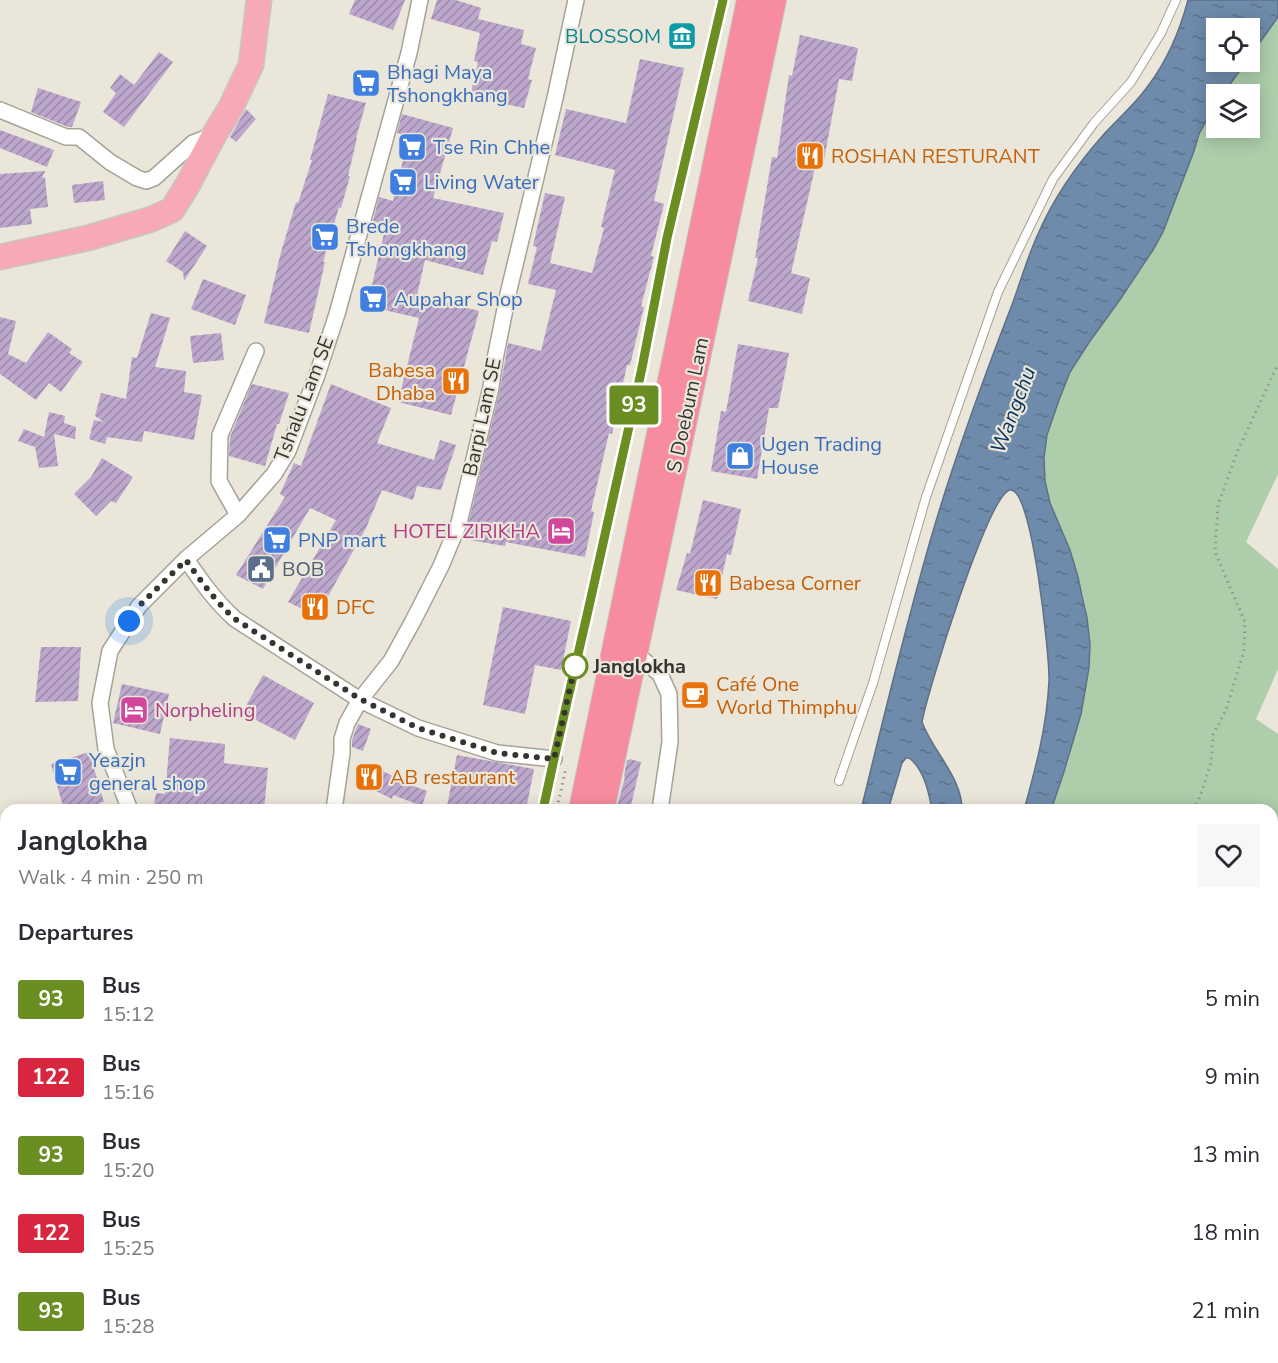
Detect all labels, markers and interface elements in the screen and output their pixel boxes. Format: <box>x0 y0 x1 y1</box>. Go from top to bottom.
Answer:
map controls <box>1206 18 1260 138</box>
button: locate <box>1206 18 1260 72</box>
museum icon: BLOSSOM <box>666 20 698 52</box>
place label: BLOSSOM <box>565 23 661 50</box>
place label: Bhagi Maya Tshongkhang <box>387 59 508 109</box>
supermarket icon: Bhagi Maya Tshongkhang <box>350 67 382 99</box>
button: layers <box>1206 84 1260 138</box>
supermarket icon: Tse Rin Chhe <box>396 131 428 163</box>
place label: Tse Rin Chhe <box>433 134 550 161</box>
restaurant icon: ROSHAN RESTURANT <box>794 140 826 172</box>
place label: ROSHAN RESTURANT <box>831 143 1040 170</box>
supermarket icon: Living Water <box>387 166 419 198</box>
place label: Living Water <box>424 169 539 196</box>
place label: Brede Tshongkhang <box>346 213 467 263</box>
supermarket icon: Brede Tshongkhang <box>309 221 341 253</box>
supermarket icon: Aupahar Shop <box>357 283 389 315</box>
place label: Aupahar Shop <box>394 286 523 313</box>
street label: Tshalu Lam SE <box>268 333 340 465</box>
street label: S Doebum Lam <box>660 335 716 475</box>
street label: Barpi Lam SE <box>456 355 508 479</box>
place label: Babesa Dhaba <box>368 357 435 407</box>
water label: Wangchu <box>984 363 1042 457</box>
restaurant icon: Babesa Dhaba <box>440 365 472 397</box>
line badge: 93 <box>607 386 661 424</box>
text: 93 <box>621 391 647 419</box>
place label: Ugen Trading House <box>761 431 882 481</box>
shop icon: Ugen Trading House <box>724 440 756 472</box>
hotel icon: HOTEL ZIRIKHA <box>545 515 577 547</box>
place label: HOTEL ZIRIKHA <box>393 518 540 545</box>
supermarket icon: PNP mart <box>261 524 293 556</box>
place label: PNP mart <box>298 527 387 554</box>
public building icon: BOB <box>245 553 277 585</box>
place label: BOB <box>282 556 324 583</box>
restaurant icon: Babesa Corner <box>692 567 724 599</box>
place label: Babesa Corner <box>729 570 861 597</box>
restaurant icon: DFC <box>299 591 331 623</box>
place label: DFC <box>336 594 375 621</box>
your location <box>114 606 144 636</box>
marker: Janglokha <box>562 653 588 679</box>
place label: Janglokha <box>592 653 686 680</box>
place label: Café One World Thimphu <box>716 671 857 721</box>
cafe icon: Café One World Thimphu <box>679 679 711 711</box>
hotel icon: Norpheling <box>118 694 150 726</box>
place label: Norpheling <box>155 697 255 724</box>
place label: Yeazjn general shop <box>88 747 206 797</box>
supermarket icon: Yeazjn general shop <box>52 756 84 788</box>
restaurant icon: AB restaurant <box>353 761 385 793</box>
place label: AB restaurant <box>390 764 516 791</box>
text: Janglokha <box>18 822 148 860</box>
button: heart <box>1197 824 1260 887</box>
text: Walk · 4 min · 250 m <box>18 864 204 891</box>
text: Departures <box>18 918 133 948</box>
text: Bus <box>102 971 141 1001</box>
text: 5 min <box>1205 984 1260 1014</box>
text: 93 <box>38 985 64 1013</box>
text: 15:12 <box>102 1001 155 1028</box>
text: Bus <box>102 1049 141 1079</box>
text: 9 min <box>1205 1062 1260 1092</box>
text: 122 <box>32 1063 70 1091</box>
text: 15:16 <box>102 1079 155 1106</box>
text: Bus <box>102 1127 141 1157</box>
text: 13 min <box>1192 1140 1260 1170</box>
text: 93 <box>38 1141 64 1169</box>
text: 15:20 <box>102 1157 155 1184</box>
text: Bus <box>102 1205 141 1235</box>
text: 18 min <box>1192 1218 1260 1248</box>
text: 122 <box>32 1219 70 1247</box>
text: 15:25 <box>102 1235 155 1262</box>
text: Bus <box>102 1283 141 1313</box>
text: 21 min <box>1192 1296 1260 1326</box>
text: 93 <box>38 1297 64 1325</box>
text: 15:28 <box>102 1313 155 1340</box>

